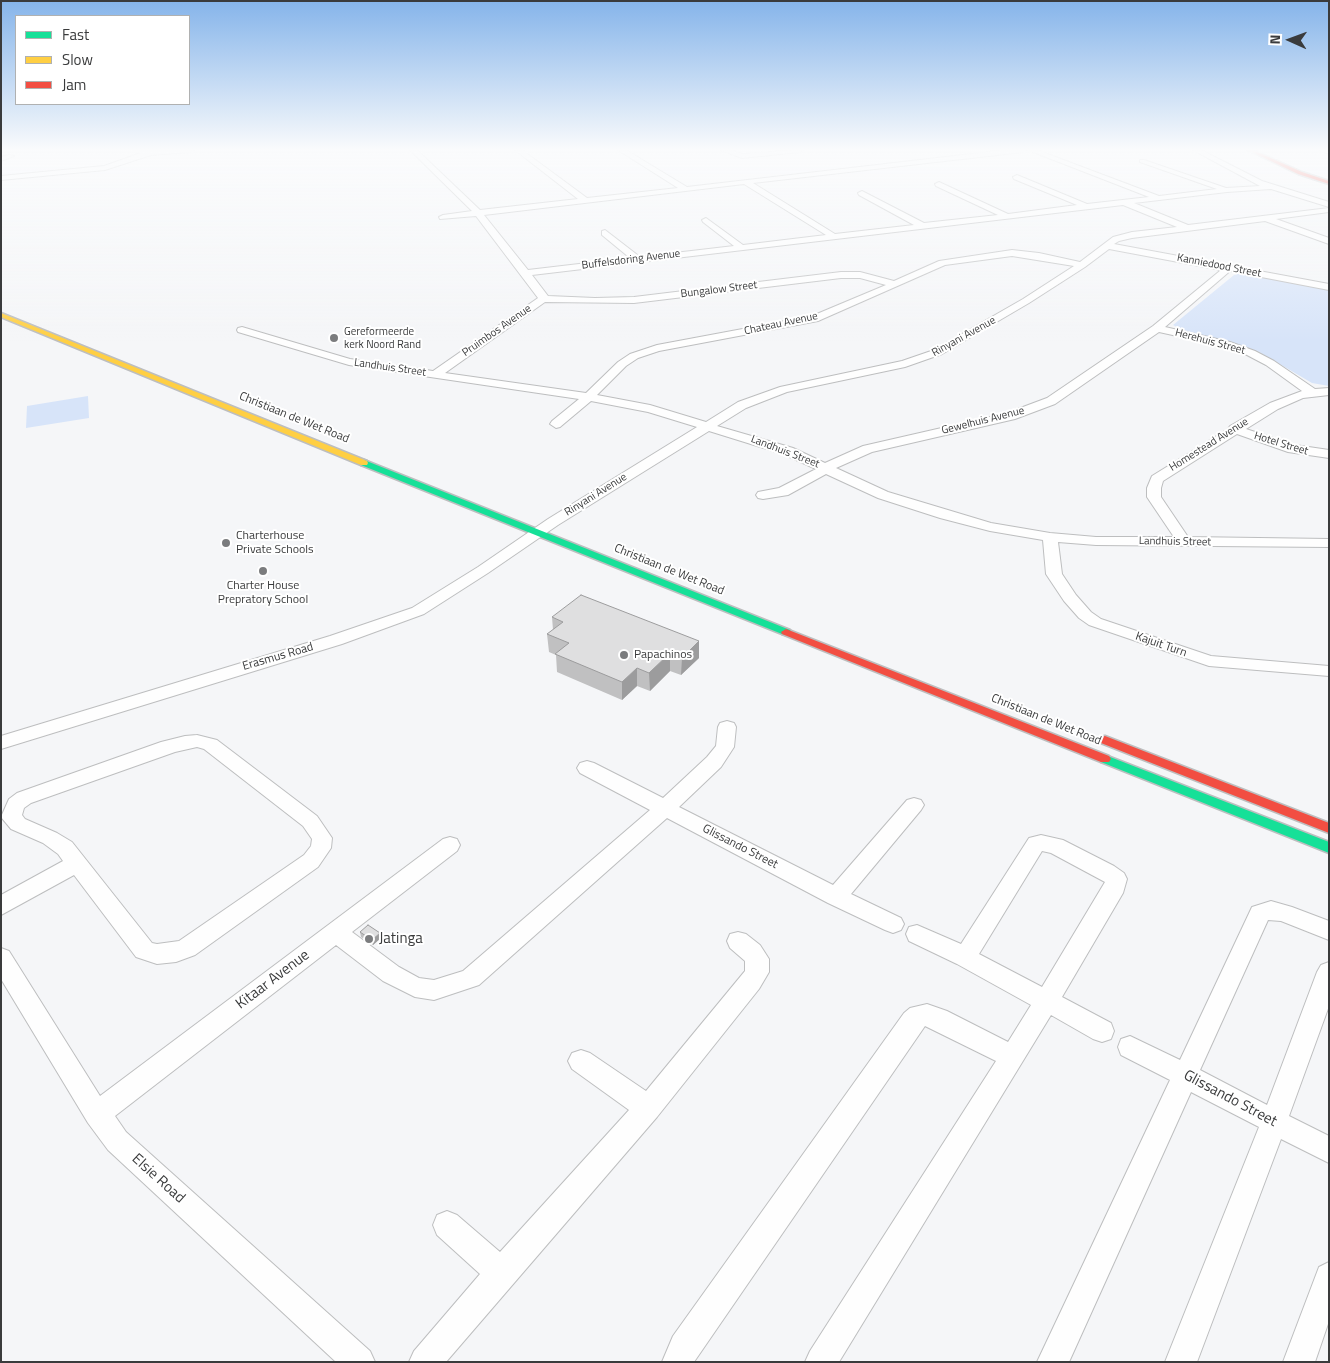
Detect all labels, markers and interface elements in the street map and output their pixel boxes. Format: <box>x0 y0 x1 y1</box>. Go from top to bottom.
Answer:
legend <box>15 15 190 105</box>
north arrow <box>1265 15 1315 65</box>
text: Fast <box>62 23 89 46</box>
text: N <box>1264 34 1285 45</box>
text: Slow <box>62 48 93 71</box>
text: Jam <box>62 73 86 96</box>
street label: Buffelsdoring Avenue <box>581 247 681 273</box>
street label: Kanniedood Street <box>1176 251 1262 281</box>
street label: Bungalow Street <box>680 279 758 301</box>
street label: Pruimbos Avenue <box>460 302 534 360</box>
street label: Chateau Avenue <box>743 310 819 338</box>
street label: Rinyani Avenue <box>930 314 998 360</box>
place label: Gereformeerde kerk Noord Rand <box>344 325 421 351</box>
street label: Herehuis Street <box>1173 326 1247 358</box>
marker: Gereformeerde kerk Noord Rand <box>328 332 340 344</box>
street label: Landhuis Street <box>353 356 427 380</box>
street label: Christiaan de Wet Road <box>237 389 351 447</box>
street label: Gewelhuis Avenue <box>940 404 1026 438</box>
street label: Homestead Avenue <box>1167 415 1251 475</box>
street label: Hotel Street <box>1252 430 1310 458</box>
street label: Landhuis Street <box>749 433 821 471</box>
street label: Rinyani Avenue <box>562 471 630 519</box>
place label: Charterhouse Private Schools <box>236 529 314 557</box>
street label: Landhuis Street <box>1139 535 1211 549</box>
marker: Charterhouse Private Schools <box>220 537 232 549</box>
street label: Christiaan de Wet Road <box>612 541 726 599</box>
marker: Charter House Prepratory School <box>257 565 269 577</box>
place label: Charter House Prepratory School <box>218 579 308 607</box>
street label: Kajuit Turn <box>1133 629 1189 661</box>
street label: Erasmus Road <box>241 640 315 674</box>
place label: Papachinos <box>634 648 692 662</box>
marker: Papachinos <box>618 649 630 661</box>
street label: Christiaan de Wet Road <box>989 691 1103 749</box>
street label: Glissando Street <box>700 822 780 872</box>
place label: Jatinga <box>379 930 423 948</box>
marker: Jatinga <box>363 933 375 945</box>
street label: Kitaar Avenue <box>233 946 313 1014</box>
street label: Glissando Street <box>1180 1067 1280 1131</box>
street label: Elsie Road <box>128 1150 188 1208</box>

